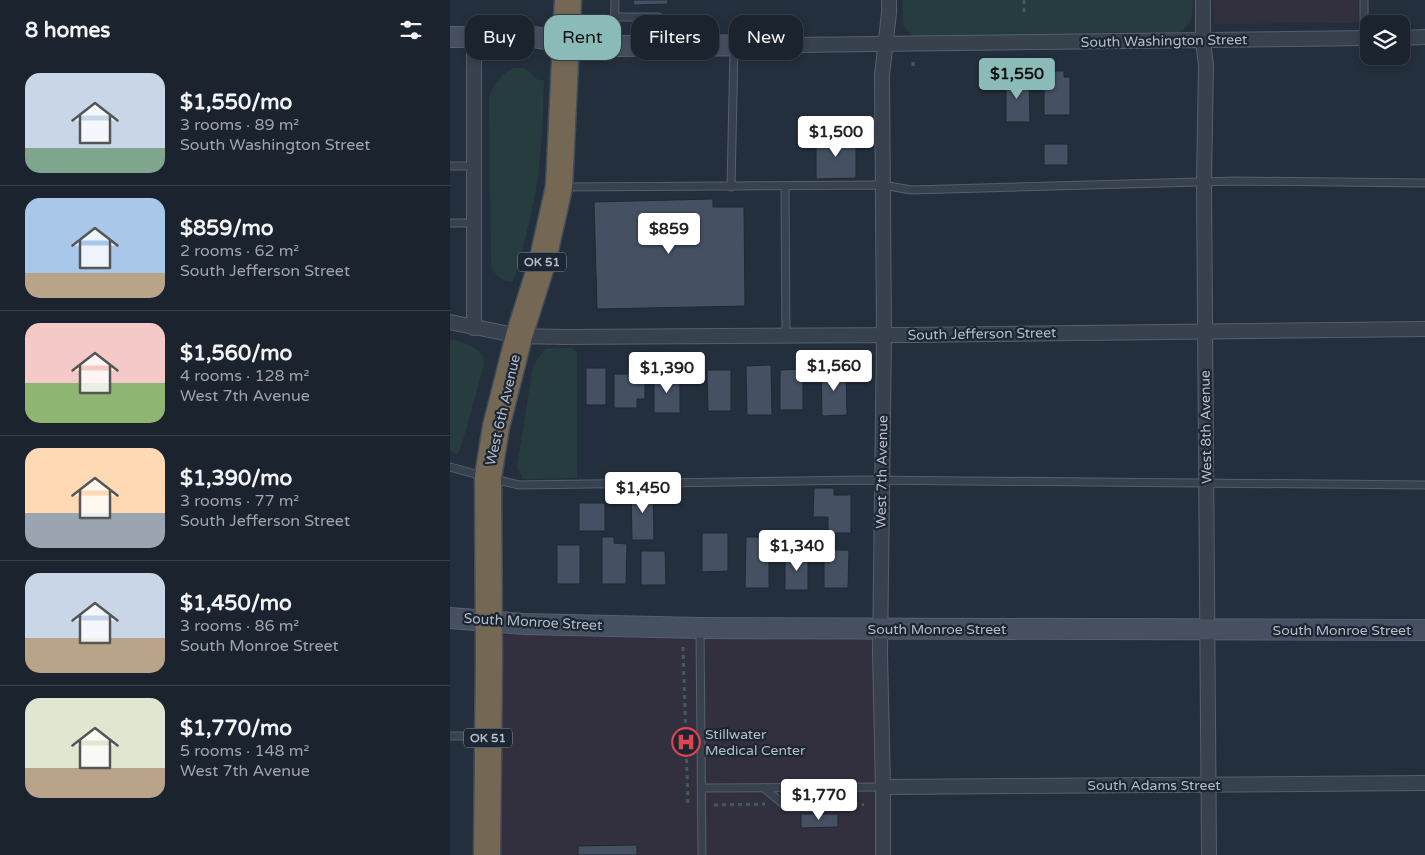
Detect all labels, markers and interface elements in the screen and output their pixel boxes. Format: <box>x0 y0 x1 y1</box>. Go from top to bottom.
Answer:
chip: Buy <box>465 15 534 60</box>
chip: Rent <box>544 15 621 60</box>
chip: Filters <box>631 15 719 60</box>
chip: New <box>729 15 803 60</box>
map controls <box>1360 15 1410 65</box>
button: layers <box>1360 15 1410 65</box>
icon: filters <box>397 16 425 44</box>
text: 8 homes <box>25 18 110 43</box>
street label: South Washington Street <box>1081 31 1248 51</box>
pin: $1,550 <box>976 58 1058 100</box>
text: $1,550 <box>990 64 1044 84</box>
text: $1,550/mo <box>180 90 292 115</box>
icon: home <box>65 93 125 153</box>
text: 3 rooms · 89 m² <box>180 115 299 135</box>
pin: $1,500 <box>795 116 877 158</box>
text: $1,500 <box>809 122 863 142</box>
text: South Washington Street <box>180 135 370 155</box>
pin: $859 <box>639 212 699 255</box>
text: $859/mo <box>180 216 274 241</box>
icon: home <box>65 218 125 278</box>
text: $859 <box>649 219 689 239</box>
text: 2 rooms · 62 m² <box>180 241 299 261</box>
road number: OK 51 <box>518 252 566 272</box>
text: South Jefferson Street <box>180 261 350 281</box>
street label: South Jefferson Street <box>907 324 1057 344</box>
text: $1,560/mo <box>180 341 292 366</box>
icon: home <box>65 343 125 403</box>
pin: $1,560 <box>793 350 875 392</box>
pin: $1,390 <box>626 352 708 394</box>
street label: West 6th Avenue <box>482 353 524 467</box>
text: $1,560 <box>807 356 861 376</box>
text: $1,390 <box>640 358 694 378</box>
text: 4 rooms · 128 m² <box>180 366 309 386</box>
street label: West 8th Avenue <box>1197 370 1215 484</box>
text: West 7th Avenue <box>180 386 310 406</box>
street label: West 7th Avenue <box>873 415 891 529</box>
text: $1,390/mo <box>180 466 292 491</box>
icon: home <box>65 468 125 528</box>
pin: $1,450 <box>602 472 684 514</box>
text: $1,450 <box>616 478 670 498</box>
text: 3 rooms · 77 m² <box>180 491 299 511</box>
text: South Jefferson Street <box>180 511 350 531</box>
pin: $1,340 <box>756 530 838 572</box>
text: $1,340 <box>770 536 824 556</box>
text: $1,450/mo <box>180 591 292 616</box>
icon: home <box>65 593 125 653</box>
street label: South Monroe Street <box>463 610 603 634</box>
text: 3 rooms · 86 m² <box>180 616 299 636</box>
street label: South Monroe Street <box>868 621 1007 638</box>
street label: South Monroe Street <box>1273 622 1412 639</box>
text: South Monroe Street <box>180 636 339 656</box>
text: $1,770/mo <box>180 716 292 741</box>
icon: home <box>65 718 125 778</box>
place label: Stillwater Medical Center <box>705 726 806 759</box>
hospital icon: Stillwater Medical Center <box>671 727 701 757</box>
road number: OK 51 <box>464 728 512 748</box>
text: 5 rooms · 148 m² <box>180 741 309 761</box>
text: West 7th Avenue <box>180 761 310 781</box>
street label: South Adams Street <box>1087 777 1221 794</box>
pin: $1,770 <box>778 778 860 821</box>
text: $1,770 <box>792 785 846 805</box>

